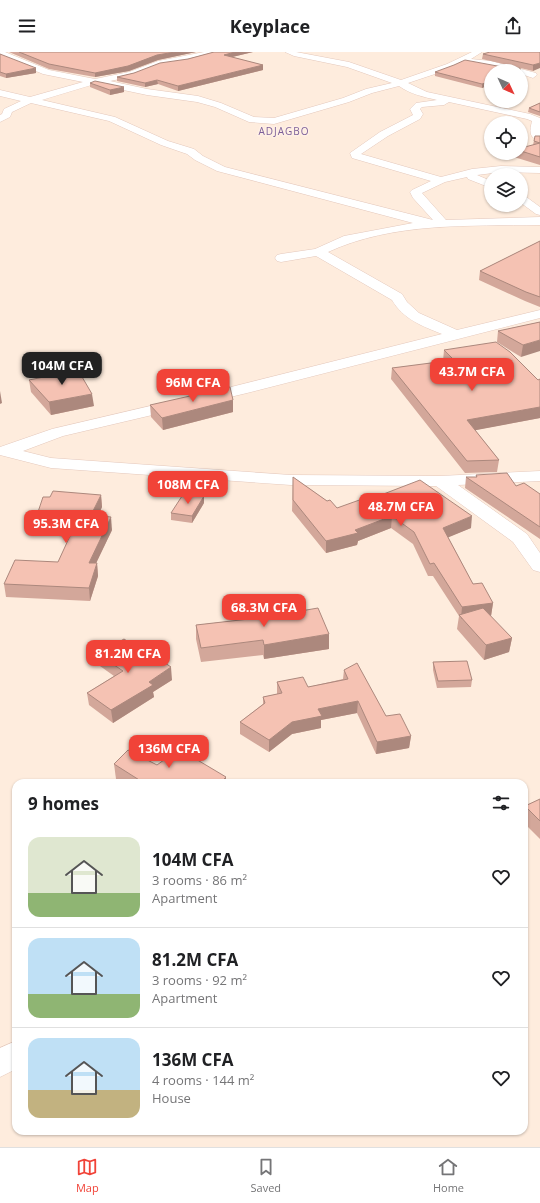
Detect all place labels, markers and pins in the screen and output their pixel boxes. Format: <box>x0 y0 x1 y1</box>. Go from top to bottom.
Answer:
pin: 104M CFA <box>21 352 103 386</box>
pin: 43.7M CFA <box>426 358 518 392</box>
pin: 96M CFA <box>156 369 230 403</box>
pin: 108M CFA <box>147 471 229 505</box>
pin: 48.7M CFA <box>355 493 447 527</box>
pin: 95.3M CFA <box>20 510 112 544</box>
pin: 68.3M CFA <box>218 594 310 628</box>
pin: 81.2M CFA <box>82 640 174 674</box>
pin: 136M CFA <box>128 735 210 769</box>

